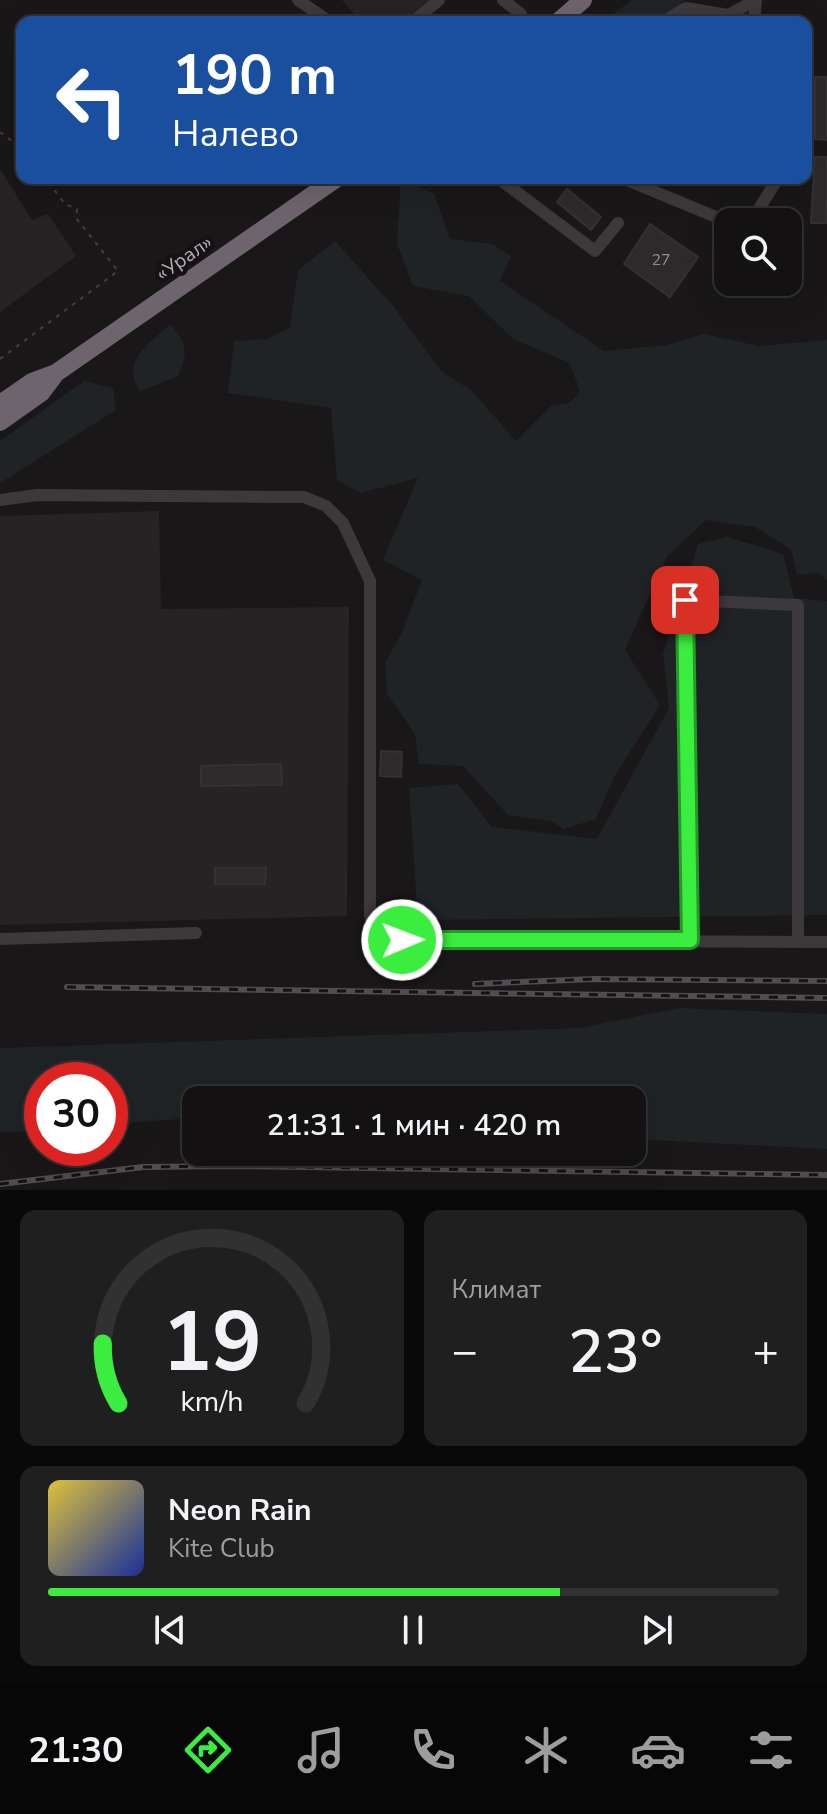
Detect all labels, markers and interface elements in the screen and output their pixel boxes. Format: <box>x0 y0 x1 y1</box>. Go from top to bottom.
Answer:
text: 190 m <box>172 37 337 114</box>
icon: left <box>40 48 144 152</box>
text: Налево <box>172 110 299 159</box>
map controls <box>714 208 802 296</box>
button: search <box>714 208 802 296</box>
street label: «Урал» <box>150 229 218 287</box>
house number: 27 <box>651 249 671 271</box>
pin <box>651 566 719 634</box>
icon: arrive <box>663 578 707 622</box>
position arrow <box>360 898 444 982</box>
speed limit sign: 30 <box>24 1062 128 1166</box>
text: 21:31 · 1 мин · 420 m <box>267 1105 561 1146</box>
text: Климат <box>452 1272 541 1307</box>
text: 19 <box>162 1286 262 1399</box>
text: 23° <box>568 1311 663 1393</box>
text: − <box>452 1322 478 1382</box>
text: + <box>753 1322 779 1382</box>
text: km/h <box>180 1382 243 1421</box>
text: Neon Rain <box>168 1490 312 1531</box>
text: Kite Club <box>168 1531 275 1566</box>
icon: previous <box>148 1608 192 1652</box>
icon: pause <box>391 1608 435 1652</box>
icon: next <box>635 1608 679 1652</box>
icon: directions <box>180 1722 236 1778</box>
icon: music <box>293 1722 349 1778</box>
icon: phone <box>405 1722 461 1778</box>
icon: climate <box>518 1722 574 1778</box>
icon: car <box>630 1722 686 1778</box>
icon: filters <box>743 1722 799 1778</box>
text: 21:30 <box>28 1726 124 1775</box>

